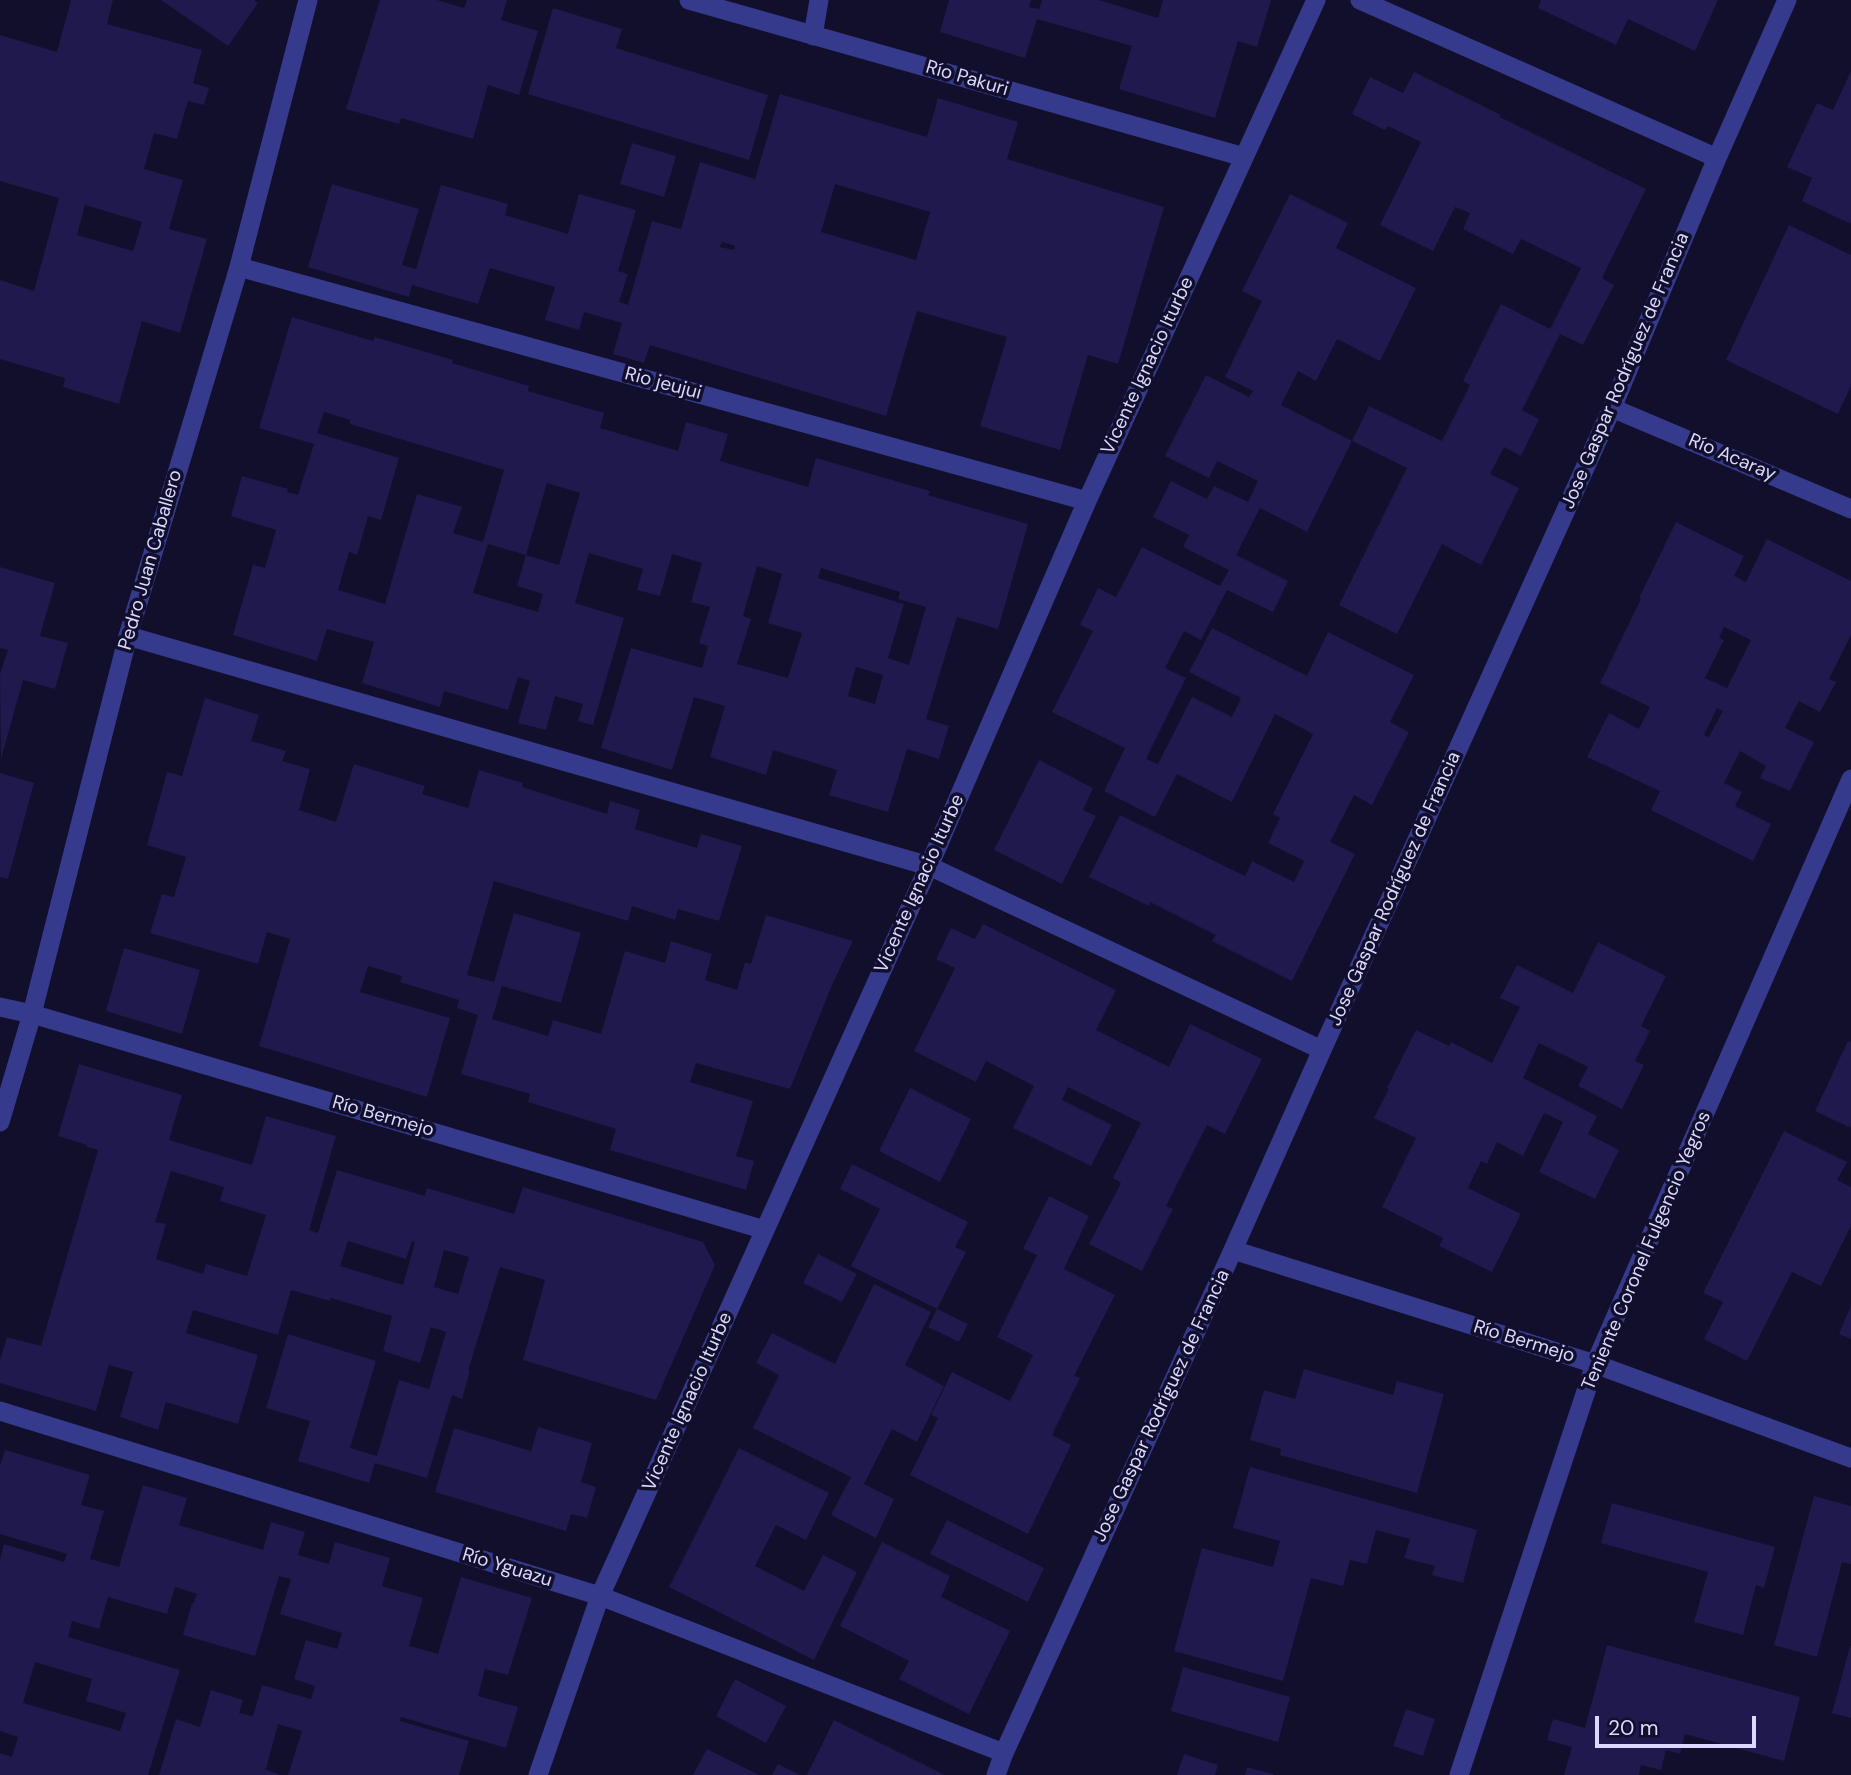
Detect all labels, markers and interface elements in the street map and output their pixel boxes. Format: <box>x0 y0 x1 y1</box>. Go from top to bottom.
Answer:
street label: Río Pakuri <box>923 56 1011 102</box>
street label: Jose Gaspar Rodríguez de Francia <box>1557 229 1695 513</box>
street label: Vicente Ignacio Iturbe <box>1097 274 1199 458</box>
street label: Rio jeujui <box>622 363 704 405</box>
street label: Río Acaray <box>1685 429 1779 487</box>
street label: Pedro Juan Caballero <box>114 467 188 653</box>
street label: Jose Gaspar Rodríguez de Francia <box>1324 748 1466 1030</box>
street label: Vicente Ignacio Iturbe <box>870 791 970 977</box>
street label: Río Bermejo <box>330 1092 436 1142</box>
street label: Teniente Coronel Fulgencio Yegros <box>1578 1108 1716 1394</box>
street label: Jose Gaspar Rodríguez de Francia <box>1089 1266 1235 1546</box>
street label: Vicente Ignacio Iturbe <box>638 1309 738 1495</box>
street label: Río Bermejo <box>1471 1316 1577 1368</box>
street label: Río Yguazu <box>459 1544 555 1592</box>
scale bar <box>1599 1702 1760 1746</box>
text: 20 m <box>1608 1714 1659 1742</box>

